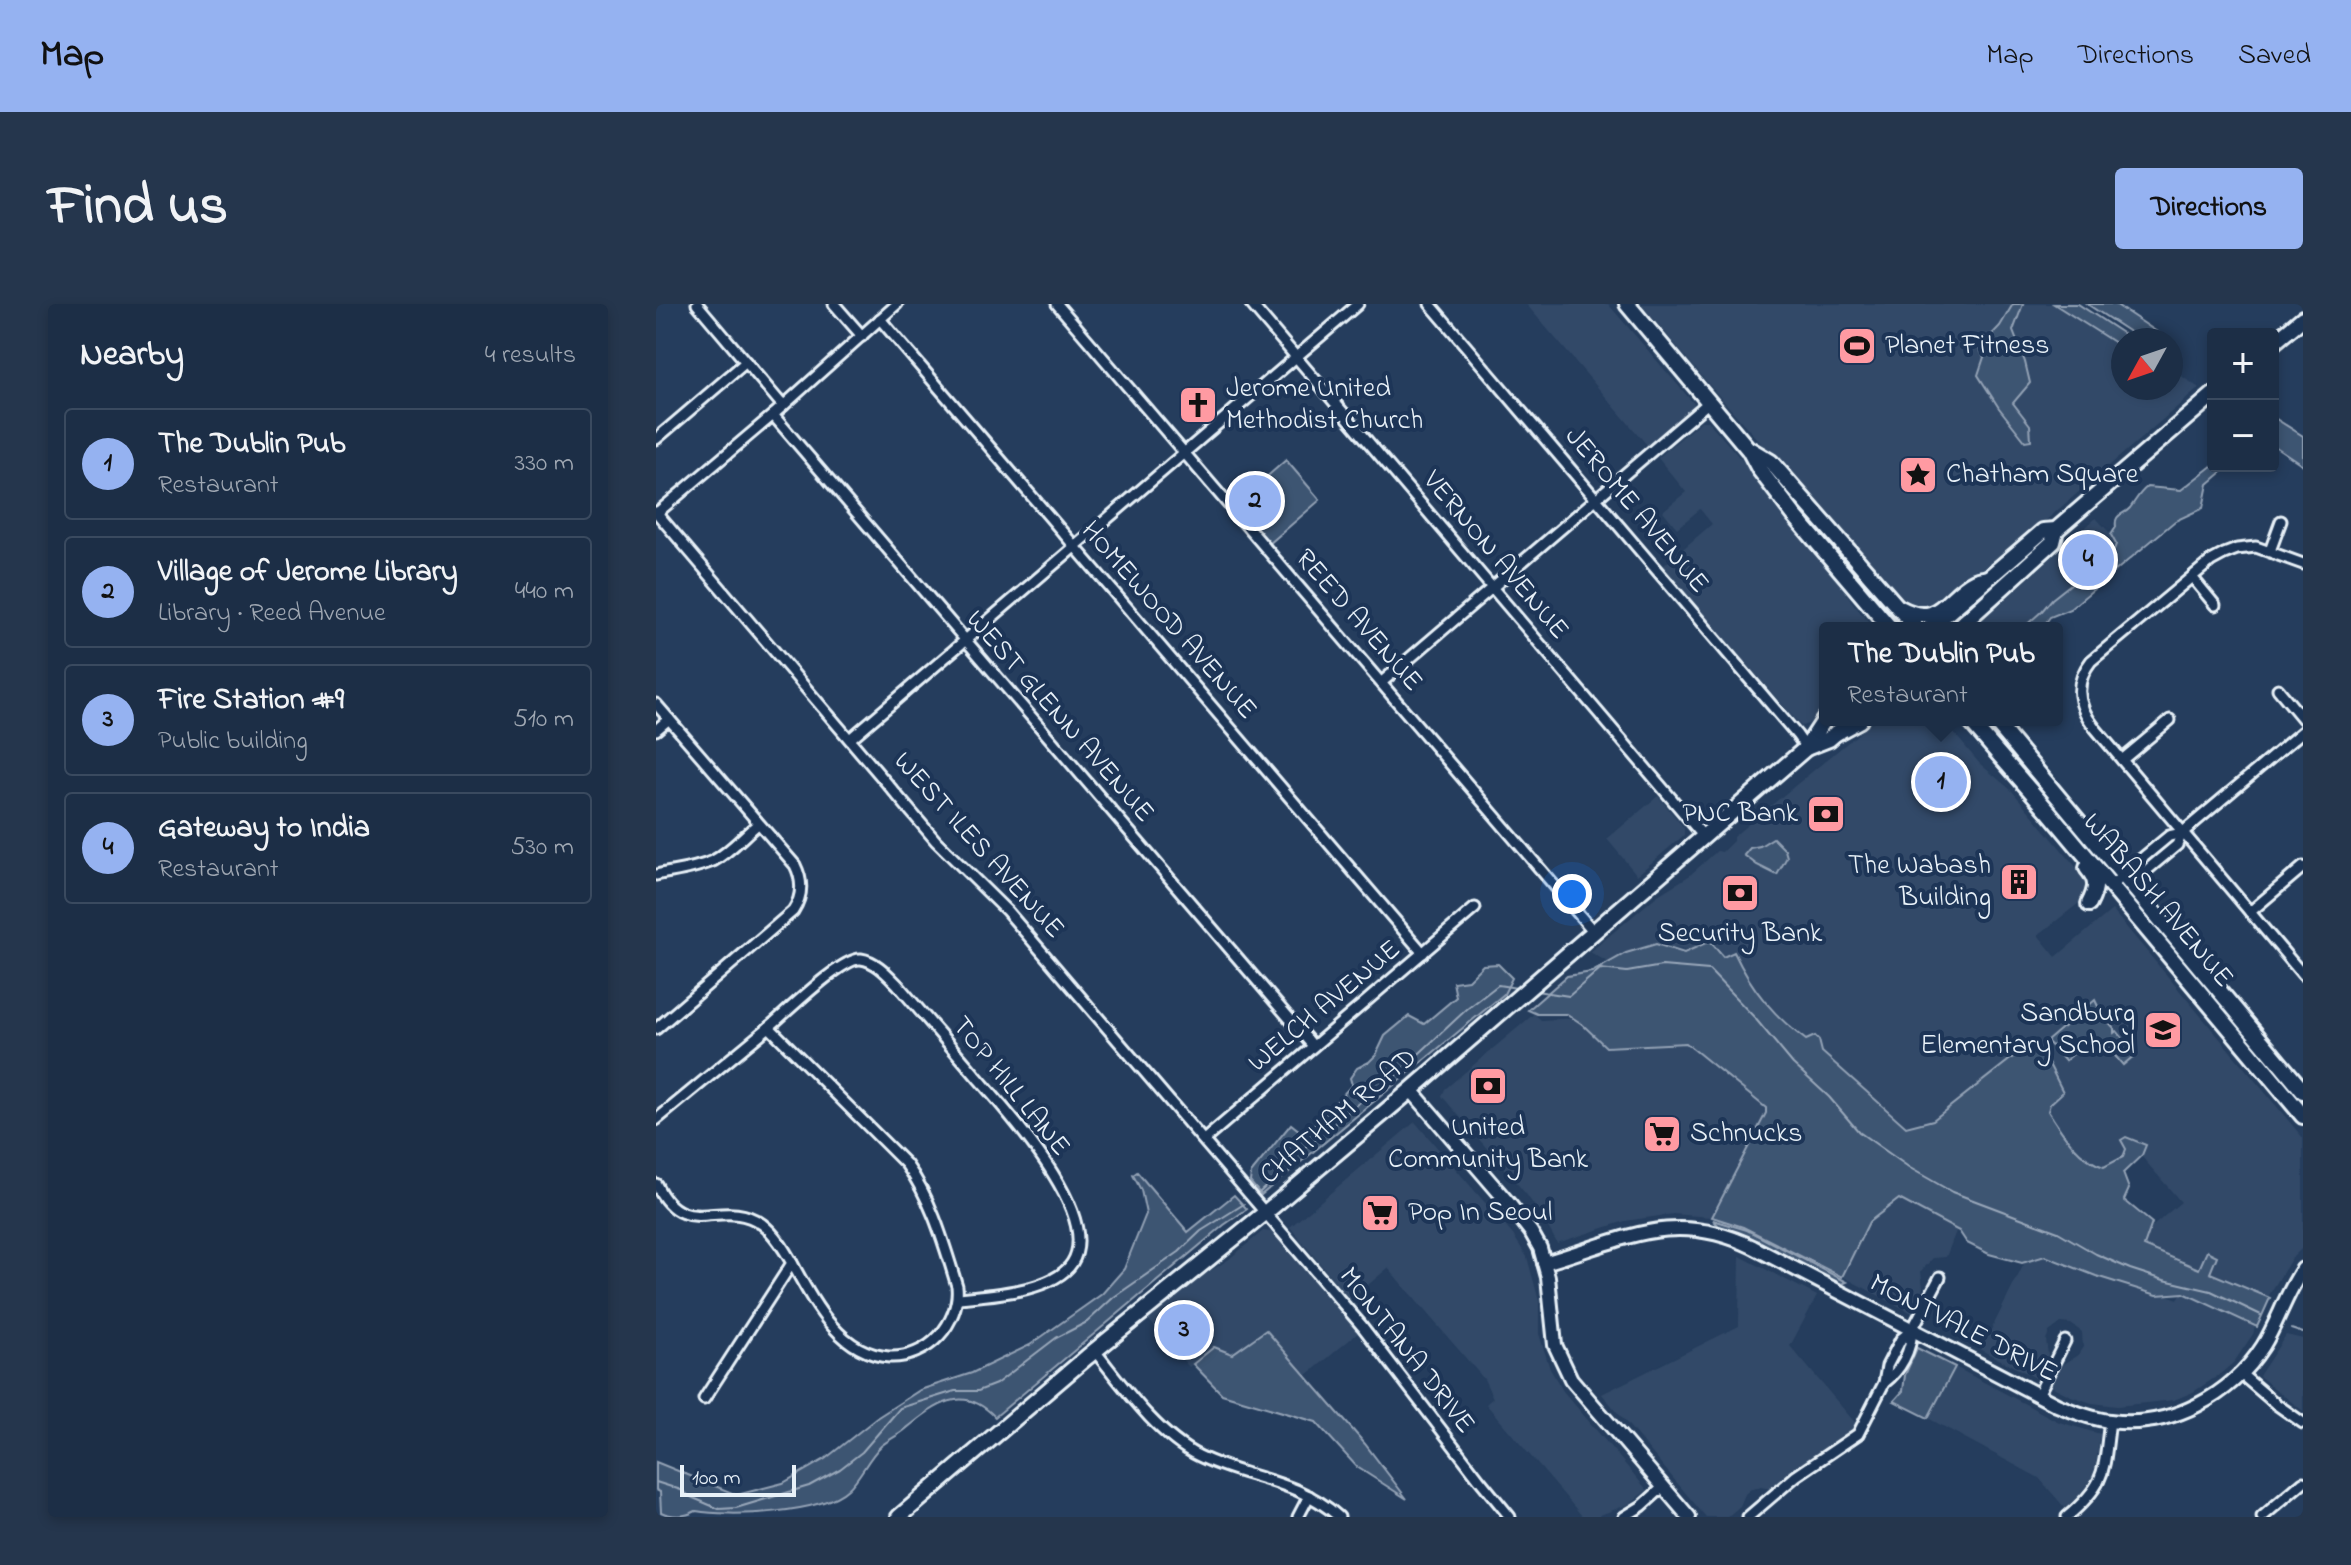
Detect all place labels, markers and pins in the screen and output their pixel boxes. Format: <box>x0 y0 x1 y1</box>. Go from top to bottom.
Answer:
sports icon: Planet Fitness <box>1836 325 1878 367</box>
place label: Planet Fitness <box>1885 326 2050 367</box>
place label: Jerome United Methodist Church <box>1226 369 1423 442</box>
church icon: Jerome United Methodist Church <box>1177 384 1219 426</box>
place icon: Chatham Square <box>1897 454 1939 496</box>
place label: Chatham Square <box>1946 455 2139 496</box>
pin: 2 <box>1229 471 1281 531</box>
pin: 4 <box>2062 530 2114 590</box>
pin: 1 <box>1915 752 1967 812</box>
bank icon: PNC Bank <box>1805 793 1847 835</box>
place label: PNC Bank <box>1682 794 1799 835</box>
place label: The Wabash Building <box>1848 846 1991 919</box>
building icon: The Wabash Building <box>1998 861 2040 903</box>
bank icon: Security Bank <box>1719 872 1761 914</box>
place label: Security Bank <box>1658 914 1823 955</box>
place label: Sandburg Elementary School <box>1920 994 2135 1067</box>
school or university icon: Sandburg Elementary School <box>2142 1009 2184 1051</box>
bank icon: United Community Bank <box>1467 1065 1509 1107</box>
place label: United Community Bank <box>1388 1108 1589 1181</box>
supermarket icon: Schnucks <box>1641 1113 1683 1155</box>
place label: Schnucks <box>1690 1114 1802 1155</box>
supermarket icon: Pop In Seoul <box>1359 1192 1401 1234</box>
place label: Pop In Seoul <box>1408 1193 1552 1234</box>
pin: 3 <box>1158 1300 1210 1360</box>

